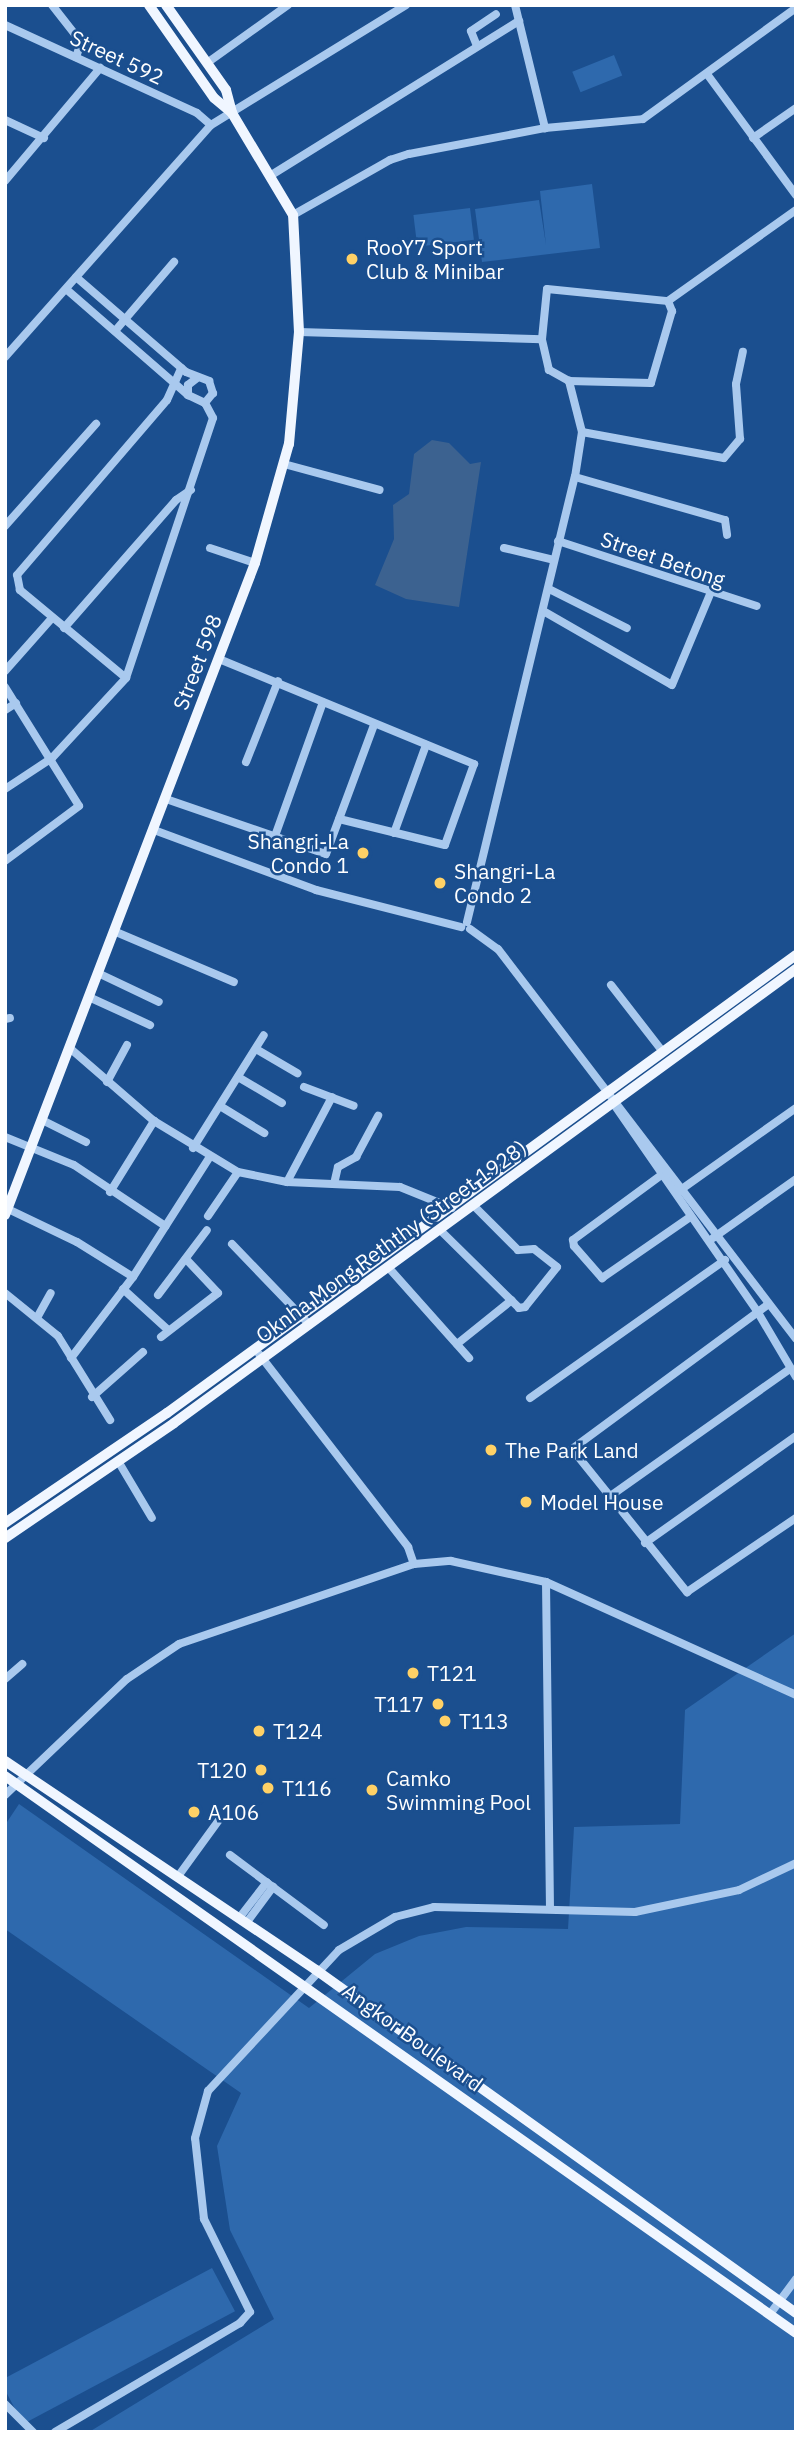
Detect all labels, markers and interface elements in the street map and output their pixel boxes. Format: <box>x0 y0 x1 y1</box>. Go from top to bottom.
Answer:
street label: Street 592 <box>66 24 168 90</box>
place label: RooY7 Sport Club & Minibar <box>366 234 504 284</box>
marker: RooY7 Sport Club & Minibar <box>344 251 360 267</box>
street label: Street Betong <box>598 526 728 592</box>
street label: Street 598 <box>167 611 227 713</box>
place label: Shangri-La Condo 1 <box>248 828 349 878</box>
marker: Shangri-La Condo 1 <box>355 845 371 861</box>
place label: Shangri-La Condo 2 <box>454 858 555 908</box>
marker: Shangri-La Condo 2 <box>432 875 448 891</box>
street label: Oknha Mong Reththy (Street 1928) <box>251 1134 531 1348</box>
place label: The Park Land <box>505 1437 639 1463</box>
marker: The Park Land <box>483 1442 499 1458</box>
place label: Model House <box>540 1489 663 1515</box>
marker: Model House <box>518 1494 534 1510</box>
place label: T121 <box>427 1660 477 1686</box>
marker: T121 <box>405 1665 421 1681</box>
place label: T117 <box>374 1691 424 1717</box>
marker: T117 <box>430 1696 446 1712</box>
place label: T113 <box>459 1708 509 1734</box>
marker: T113 <box>437 1713 453 1729</box>
place label: T124 <box>273 1718 323 1744</box>
marker: T124 <box>251 1723 267 1739</box>
place label: T120 <box>197 1757 247 1783</box>
marker: T120 <box>253 1762 269 1778</box>
place label: Camko Swimming Pool <box>386 1765 531 1815</box>
place label: T116 <box>282 1775 332 1801</box>
marker: T116 <box>260 1780 276 1796</box>
marker: Camko Swimming Pool <box>364 1782 380 1798</box>
place label: A106 <box>208 1799 259 1825</box>
marker: A106 <box>186 1804 202 1820</box>
street label: Angkor Boulevard <box>338 1978 488 2096</box>

